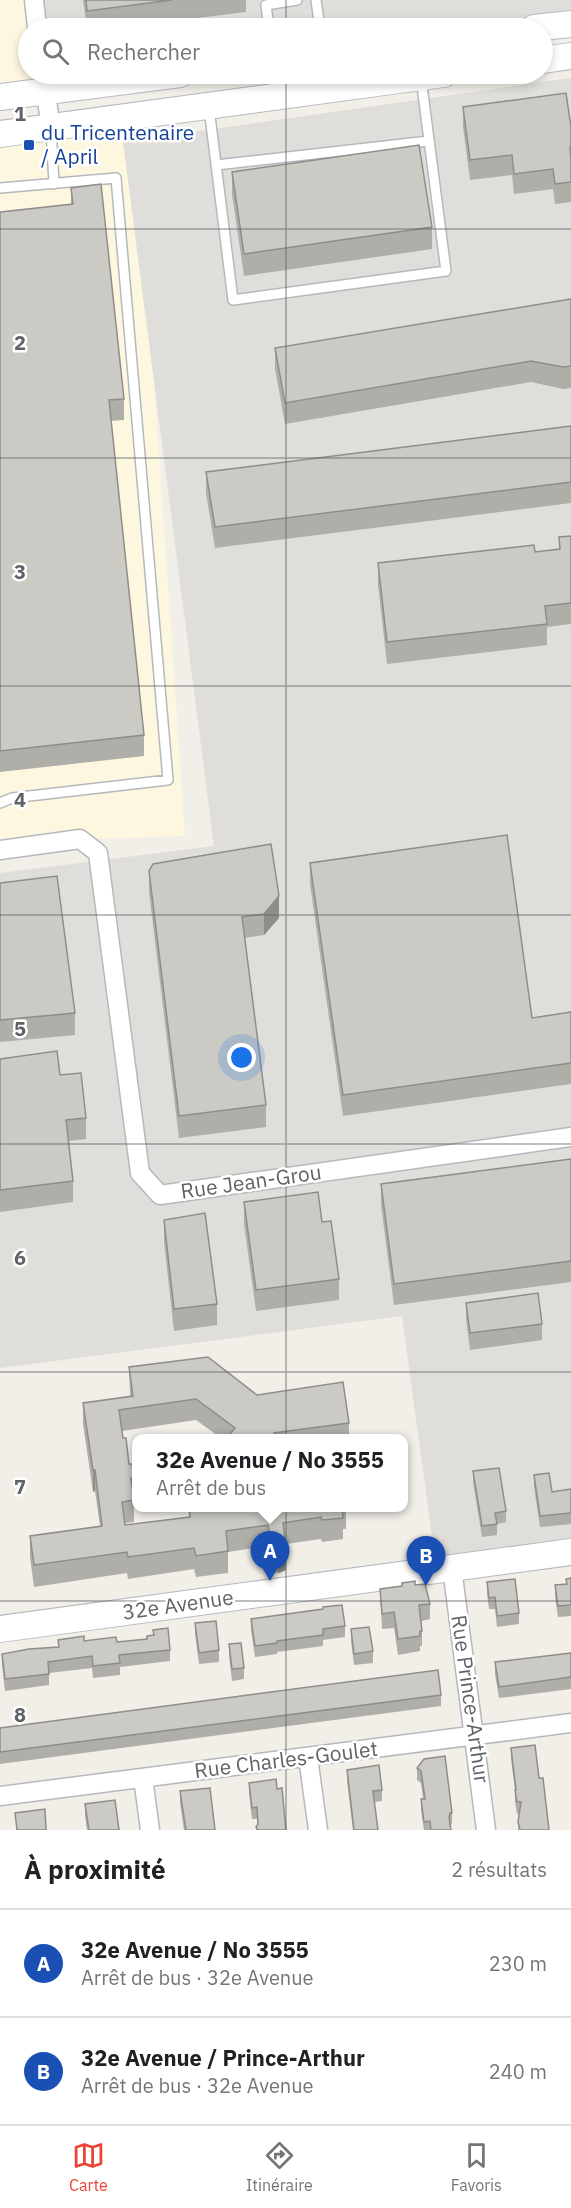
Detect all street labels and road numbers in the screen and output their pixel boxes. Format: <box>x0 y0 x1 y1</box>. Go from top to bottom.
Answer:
street label: Rue Jean-Grou <box>179 1157 323 1205</box>
street label: 32e Avenue <box>121 1582 235 1626</box>
street label: Rue Prince-Arthur <box>445 1613 497 1785</box>
street label: Rue Charles-Goulet <box>193 1734 379 1784</box>

